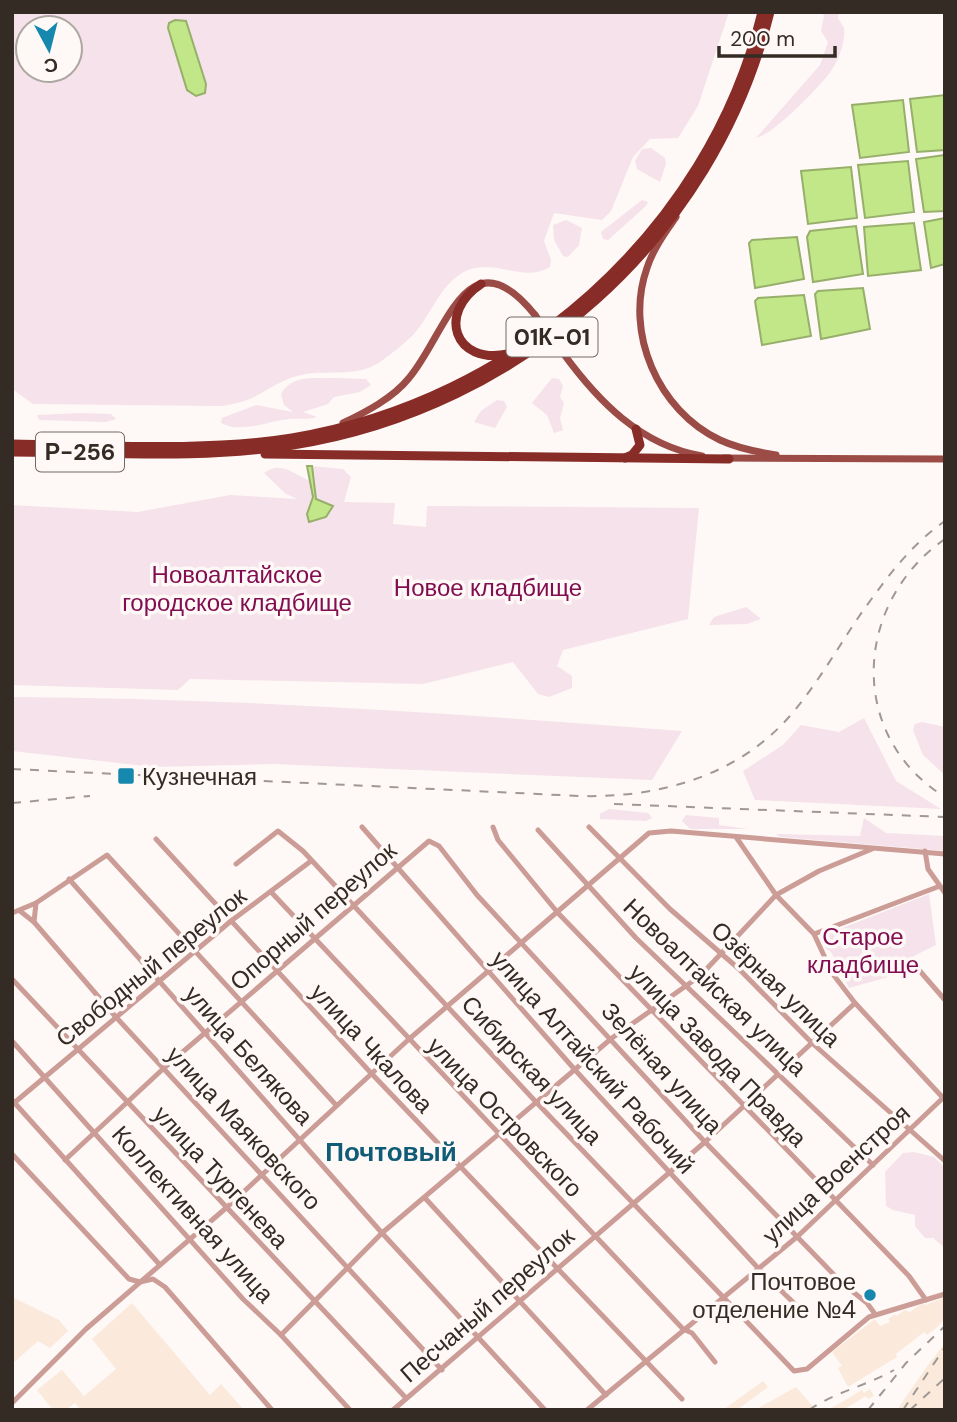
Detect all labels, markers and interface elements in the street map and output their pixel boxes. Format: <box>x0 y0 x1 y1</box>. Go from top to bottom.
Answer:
north arrow <box>14 14 84 84</box>
scale bar <box>719 14 834 58</box>
text: 200 m <box>730 25 795 53</box>
text: С <box>42 52 59 79</box>
road number: 01К-01 <box>506 318 598 356</box>
road number: Р-256 <box>36 432 124 472</box>
park label: Новоалтайское городское кладбище <box>122 559 352 618</box>
park label: Новое кладбище <box>394 572 582 603</box>
place label: Кузнечная <box>142 761 257 792</box>
marker: Кузнечная <box>116 766 136 786</box>
street label: Опорный переулок <box>223 835 403 997</box>
street label: Свободный переулок <box>49 880 253 1053</box>
street label: Новоалтайская улица <box>617 891 814 1083</box>
street label: Озёрная улица <box>705 914 848 1054</box>
park label: Старое кладбище <box>807 921 919 980</box>
street label: улица Алтайский Рабочий <box>484 944 702 1180</box>
street label: улица Завода Правда <box>622 957 814 1154</box>
street label: улица Чкалова <box>304 977 440 1120</box>
street label: улица Белякова <box>178 979 320 1132</box>
street label: Сибирская улица <box>455 989 610 1152</box>
street label: Зелёная улица <box>595 996 730 1141</box>
street label: улица Островского <box>421 1030 589 1204</box>
street label: улица Маяковского <box>160 1039 328 1217</box>
street label: улица Военстроя <box>756 1098 916 1250</box>
street label: улица Тургенева <box>147 1099 296 1256</box>
street label: Коллективная улица <box>105 1119 281 1310</box>
district label: Почтовый <box>325 1135 457 1169</box>
street label: Песчаный переулок <box>393 1221 581 1389</box>
place label: Почтовое отделение №4 <box>692 1266 856 1325</box>
marker: Почтовое отделение №4 <box>862 1287 878 1303</box>

